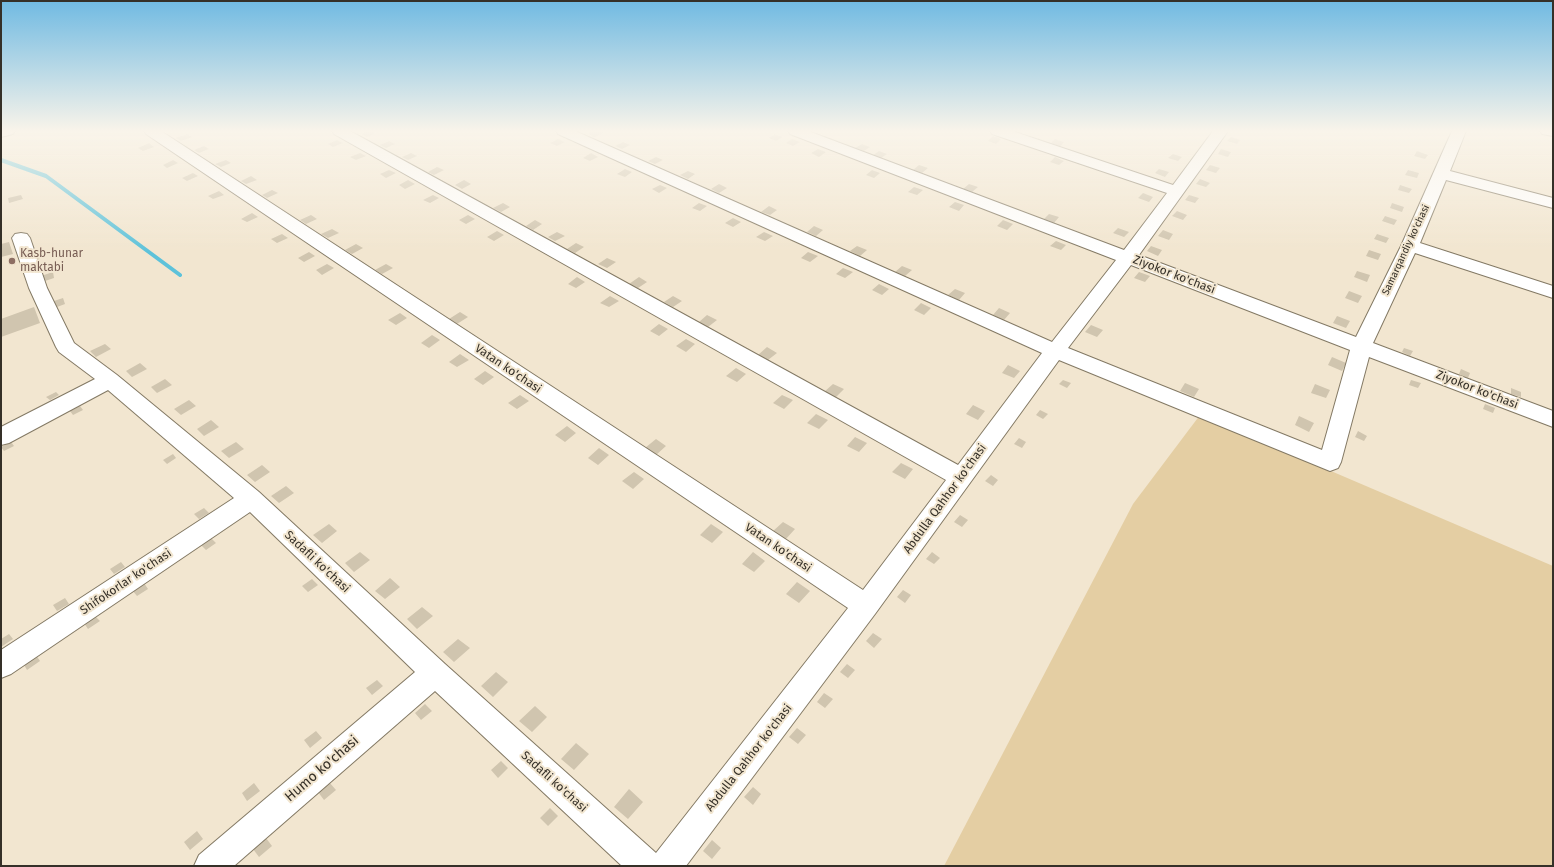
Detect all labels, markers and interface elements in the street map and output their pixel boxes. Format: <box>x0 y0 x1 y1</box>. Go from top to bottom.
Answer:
street label: Samarqandiy ko'chasi <box>1380 203 1432 297</box>
place label: Kasb-hunar maktabi <box>20 247 83 275</box>
street label: Ziyokor ko'chasi <box>1131 253 1217 297</box>
marker: Kasb-hunar maktabi <box>7 256 17 266</box>
street label: Vatan ko'chasi <box>472 341 544 397</box>
street label: Ziyokor ko'chasi <box>1434 368 1520 412</box>
street label: Abdulla Qahhor ko'chasi <box>900 441 990 557</box>
street label: Vatan ko'chasi <box>742 520 814 576</box>
street label: Sadafli ko'chasi <box>281 528 353 596</box>
street label: Shifokorlar ko'chasi <box>78 546 174 618</box>
street label: Abdulla Qahhor ko'chasi <box>703 702 795 814</box>
street label: Humo ko'chasi <box>282 732 362 806</box>
street label: Sadafli ko'chasi <box>518 749 590 815</box>

